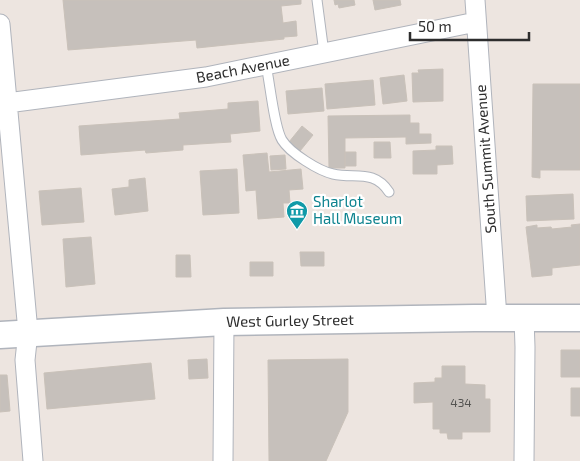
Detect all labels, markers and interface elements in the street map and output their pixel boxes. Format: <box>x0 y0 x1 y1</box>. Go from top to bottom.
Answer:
scale bar <box>410 10 529 42</box>
text: 50 m <box>418 17 452 35</box>
street label: Beach Avenue <box>195 50 291 86</box>
street label: South Summit Avenue <box>471 84 499 234</box>
place label: Sharlot Hall Museum <box>313 192 402 227</box>
museum icon: Sharlot Hall Museum <box>285 199 309 230</box>
street label: West Gurley Street <box>226 310 354 330</box>
house number: 434 <box>450 395 472 409</box>

